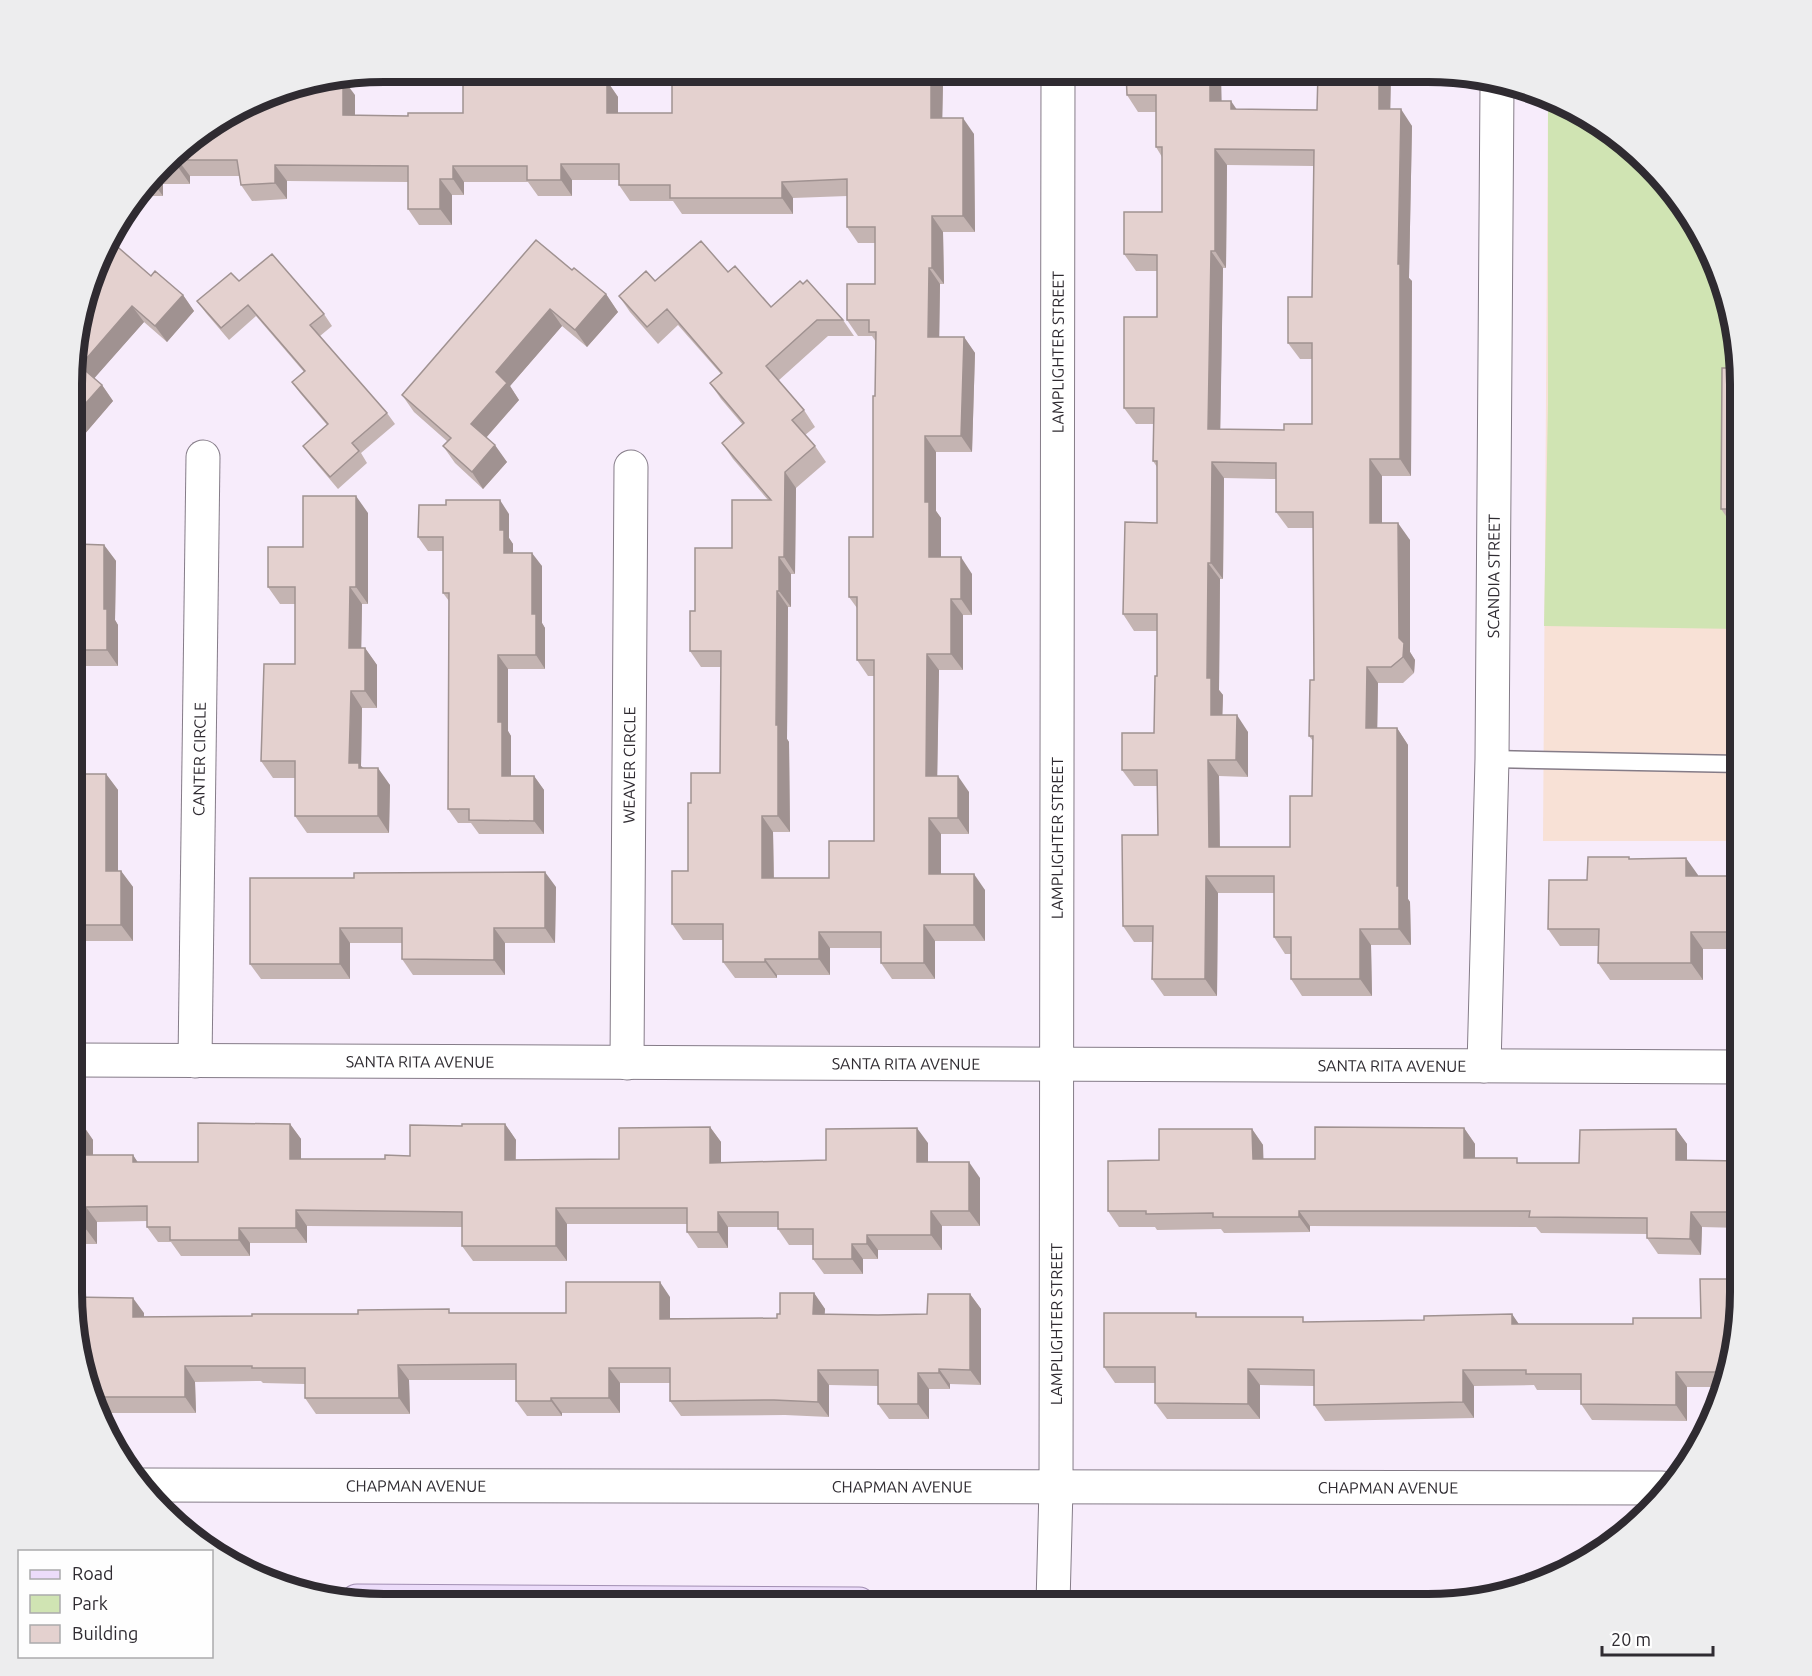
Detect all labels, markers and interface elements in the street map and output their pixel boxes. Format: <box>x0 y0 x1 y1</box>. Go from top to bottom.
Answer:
street label: LAMPLIGHTER STREET <box>1048 271 1067 433</box>
street label: SCANDIA STREET <box>1484 514 1503 638</box>
street label: CANTER CIRCLE <box>189 702 209 816</box>
street label: WEAVER CIRCLE <box>620 706 638 824</box>
street label: LAMPLIGHTER STREET <box>1048 757 1066 919</box>
street label: SANTA RITA AVENUE <box>346 1052 494 1071</box>
street label: SANTA RITA AVENUE <box>832 1054 980 1073</box>
street label: SANTA RITA AVENUE <box>1318 1056 1466 1075</box>
street label: LAMPLIGHTER STREET <box>1047 1243 1065 1405</box>
street label: CHAPMAN AVENUE <box>346 1476 486 1495</box>
street label: CHAPMAN AVENUE <box>832 1477 972 1496</box>
street label: CHAPMAN AVENUE <box>1318 1478 1458 1497</box>
legend <box>18 1550 213 1658</box>
text: Road <box>72 1563 114 1583</box>
text: Park <box>72 1593 108 1613</box>
scale bar <box>1602 1619 1713 1657</box>
text: Building <box>72 1623 138 1643</box>
text: 20 m <box>1611 1629 1651 1649</box>

